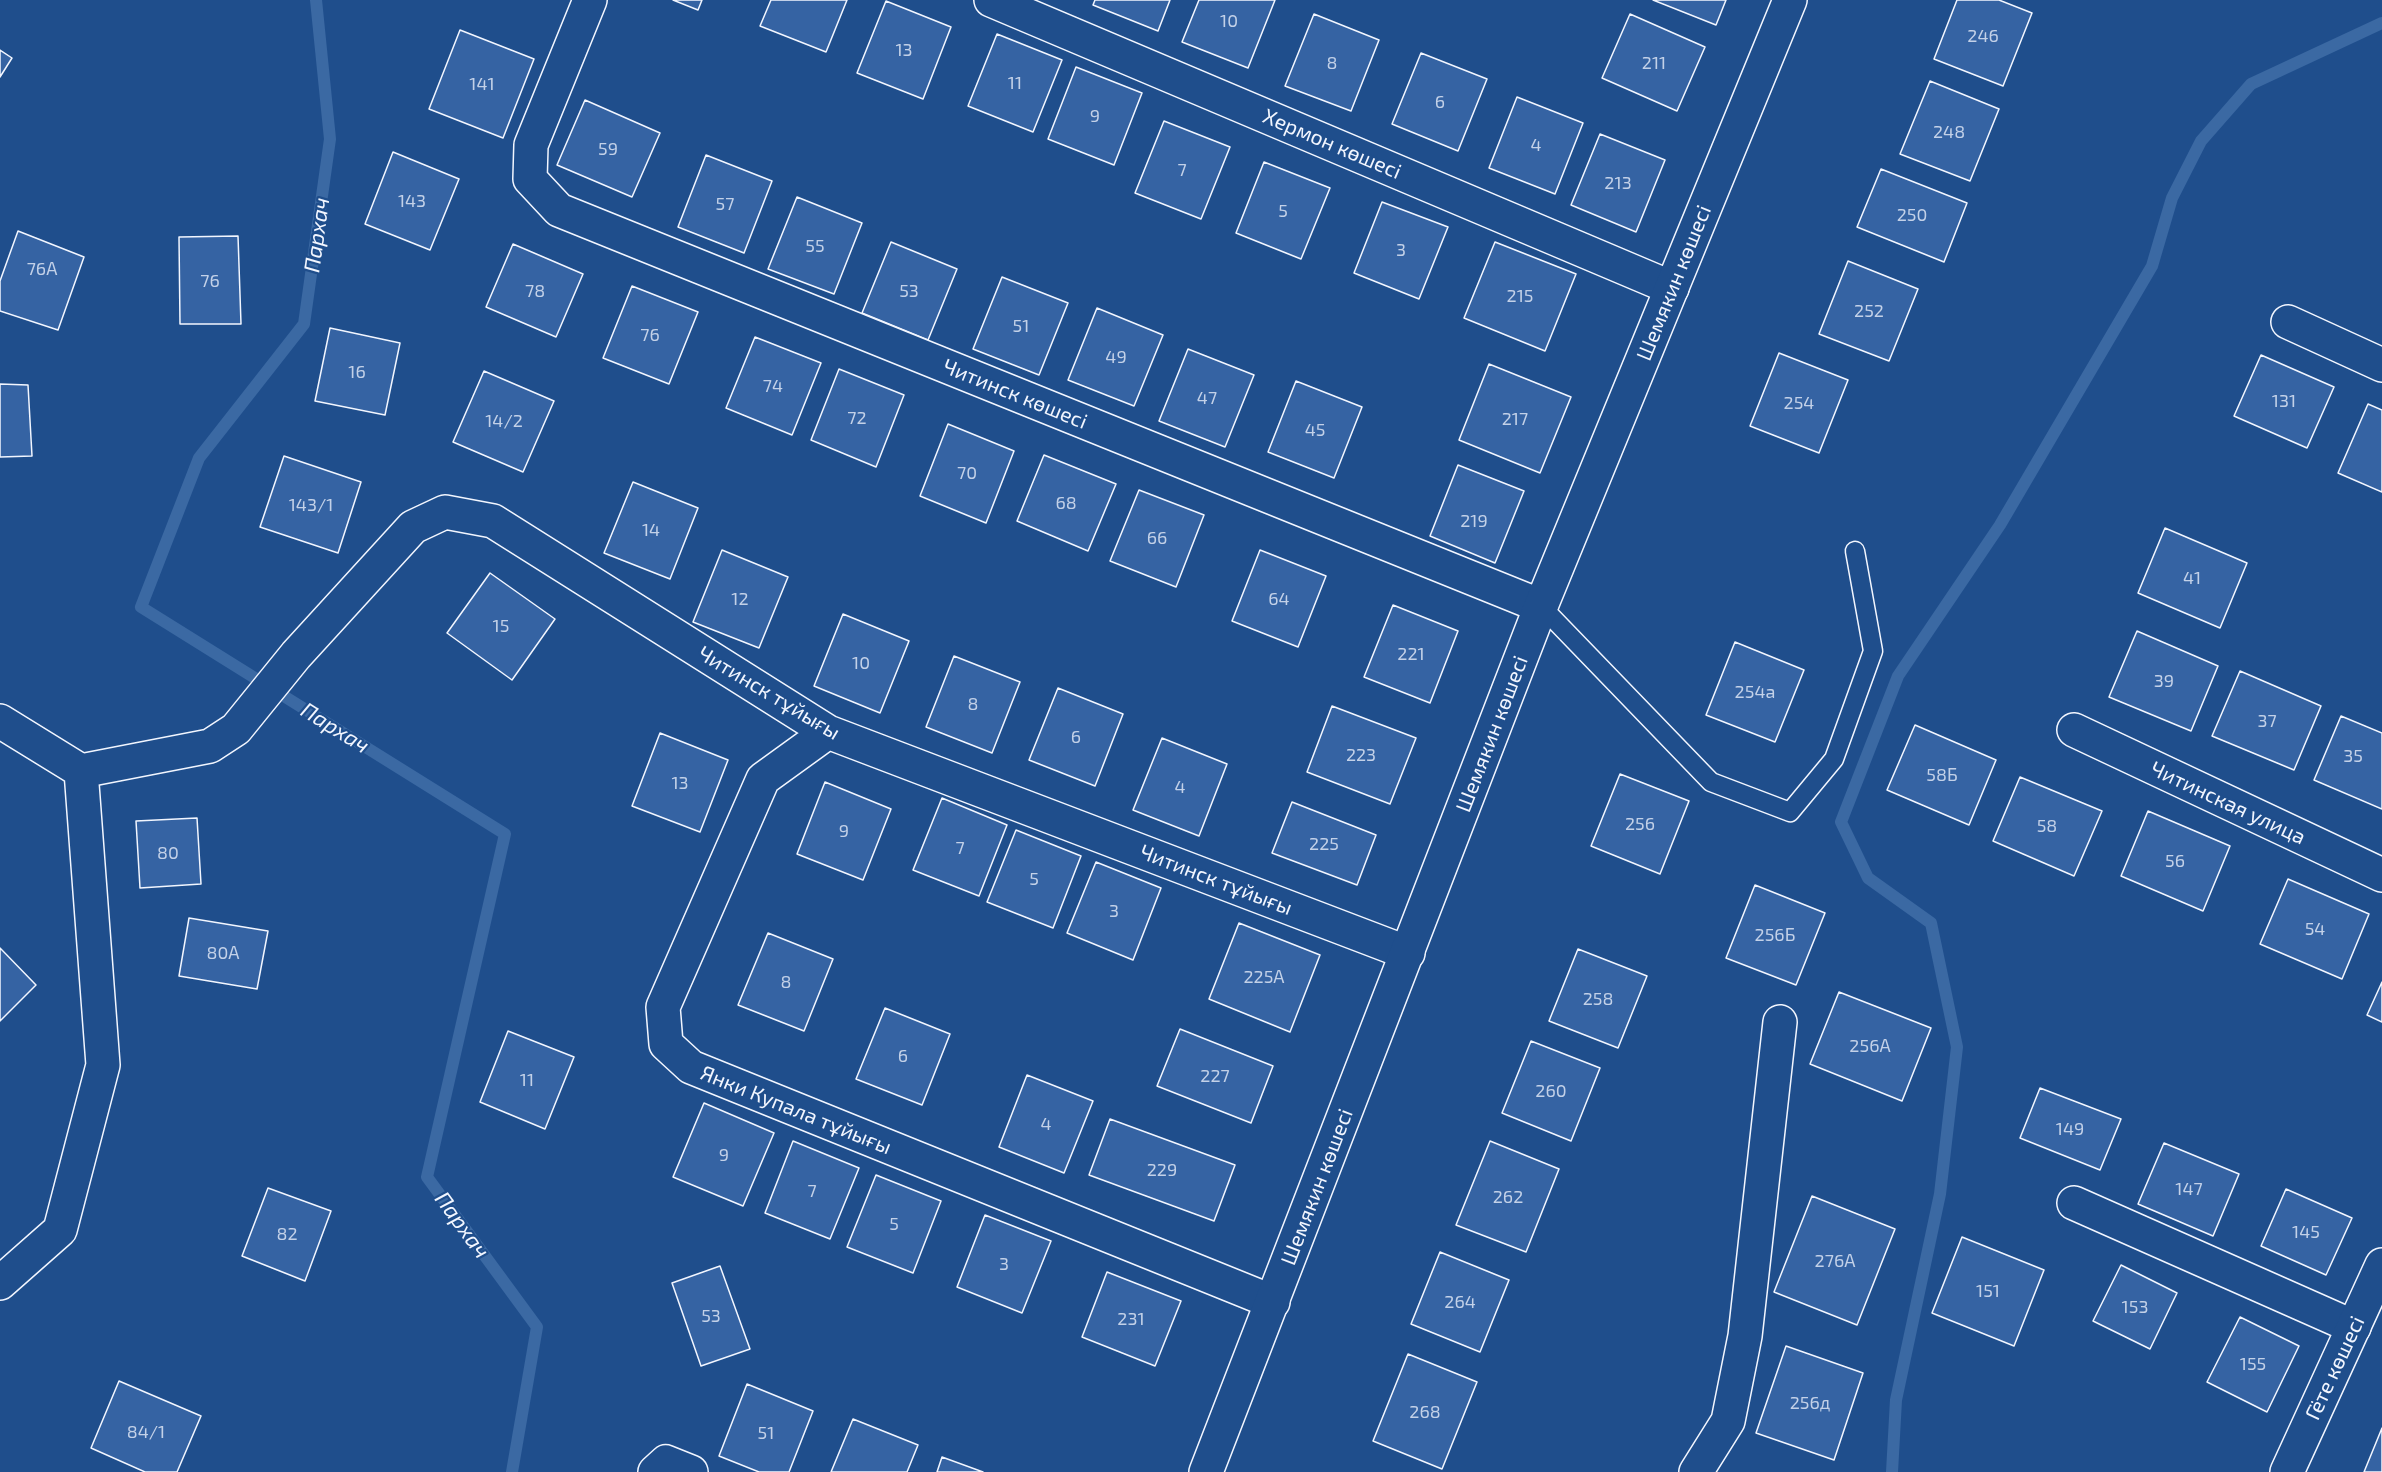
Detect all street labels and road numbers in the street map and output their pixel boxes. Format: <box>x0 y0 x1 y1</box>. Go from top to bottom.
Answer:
street label: Хермон көшесі <box>1259 104 1405 184</box>
street label: Шемякин көшесі <box>1631 202 1717 364</box>
street label: Читинск көшесі <box>939 354 1091 434</box>
street label: Читинск тұйығы <box>693 641 845 745</box>
street label: Шемякин көшесі <box>1451 652 1533 816</box>
street label: Читинская улица <box>2146 756 2310 850</box>
street label: Читинск тұйығы <box>1136 839 1296 921</box>
street label: Янки Купала тұйығы <box>697 1060 895 1160</box>
street label: Шемякин көшесі <box>1276 1105 1358 1269</box>
street label: Гёте көшесі <box>2300 1312 2370 1424</box>

